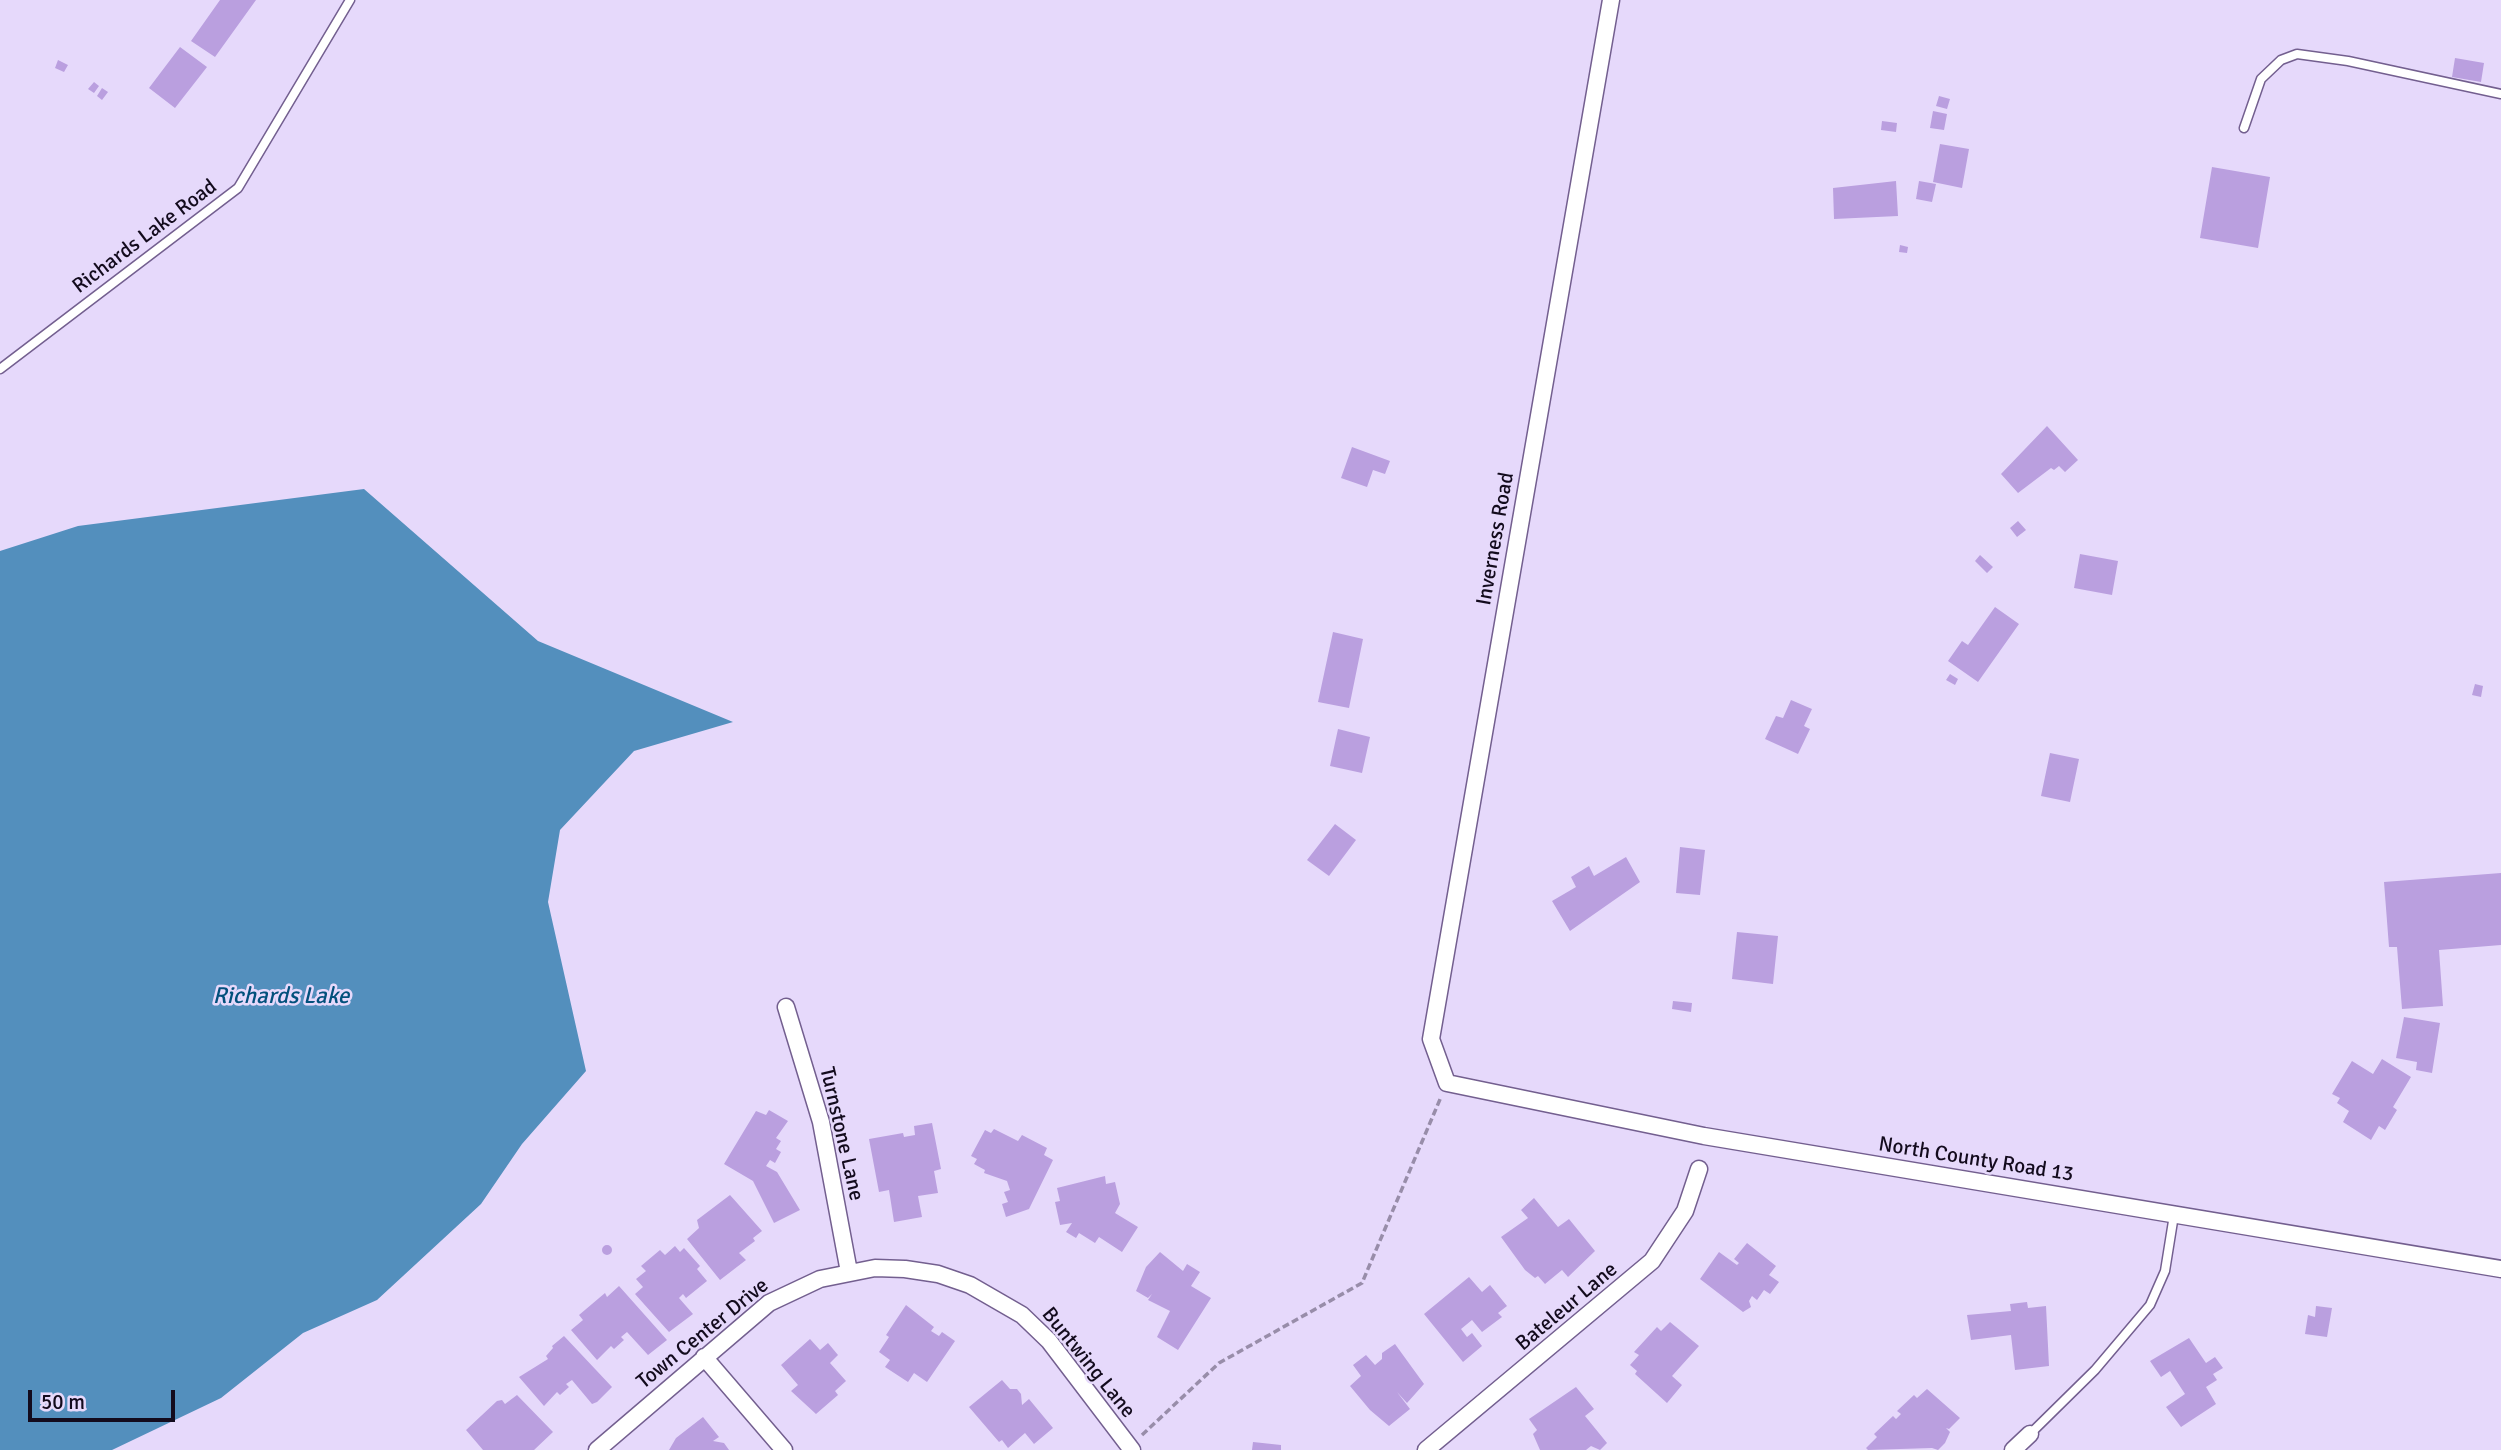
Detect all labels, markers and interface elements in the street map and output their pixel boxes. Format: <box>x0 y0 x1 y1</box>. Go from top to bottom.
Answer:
street label: Richards Lake Road <box>68 174 222 300</box>
street label: Inverness Road <box>1472 470 1520 608</box>
water label: Richards Lake <box>213 983 349 1011</box>
street label: Turnstone Lane <box>813 1065 869 1203</box>
street label: North County Road 13 <box>1877 1132 2075 1188</box>
street label: Bateleur Lane <box>1511 1257 1623 1357</box>
street label: Town Center Drive <box>632 1273 774 1395</box>
street label: Buntwing Lane <box>1036 1303 1140 1423</box>
scale bar <box>32 1376 178 1420</box>
text: 50 m <box>41 1389 85 1415</box>

